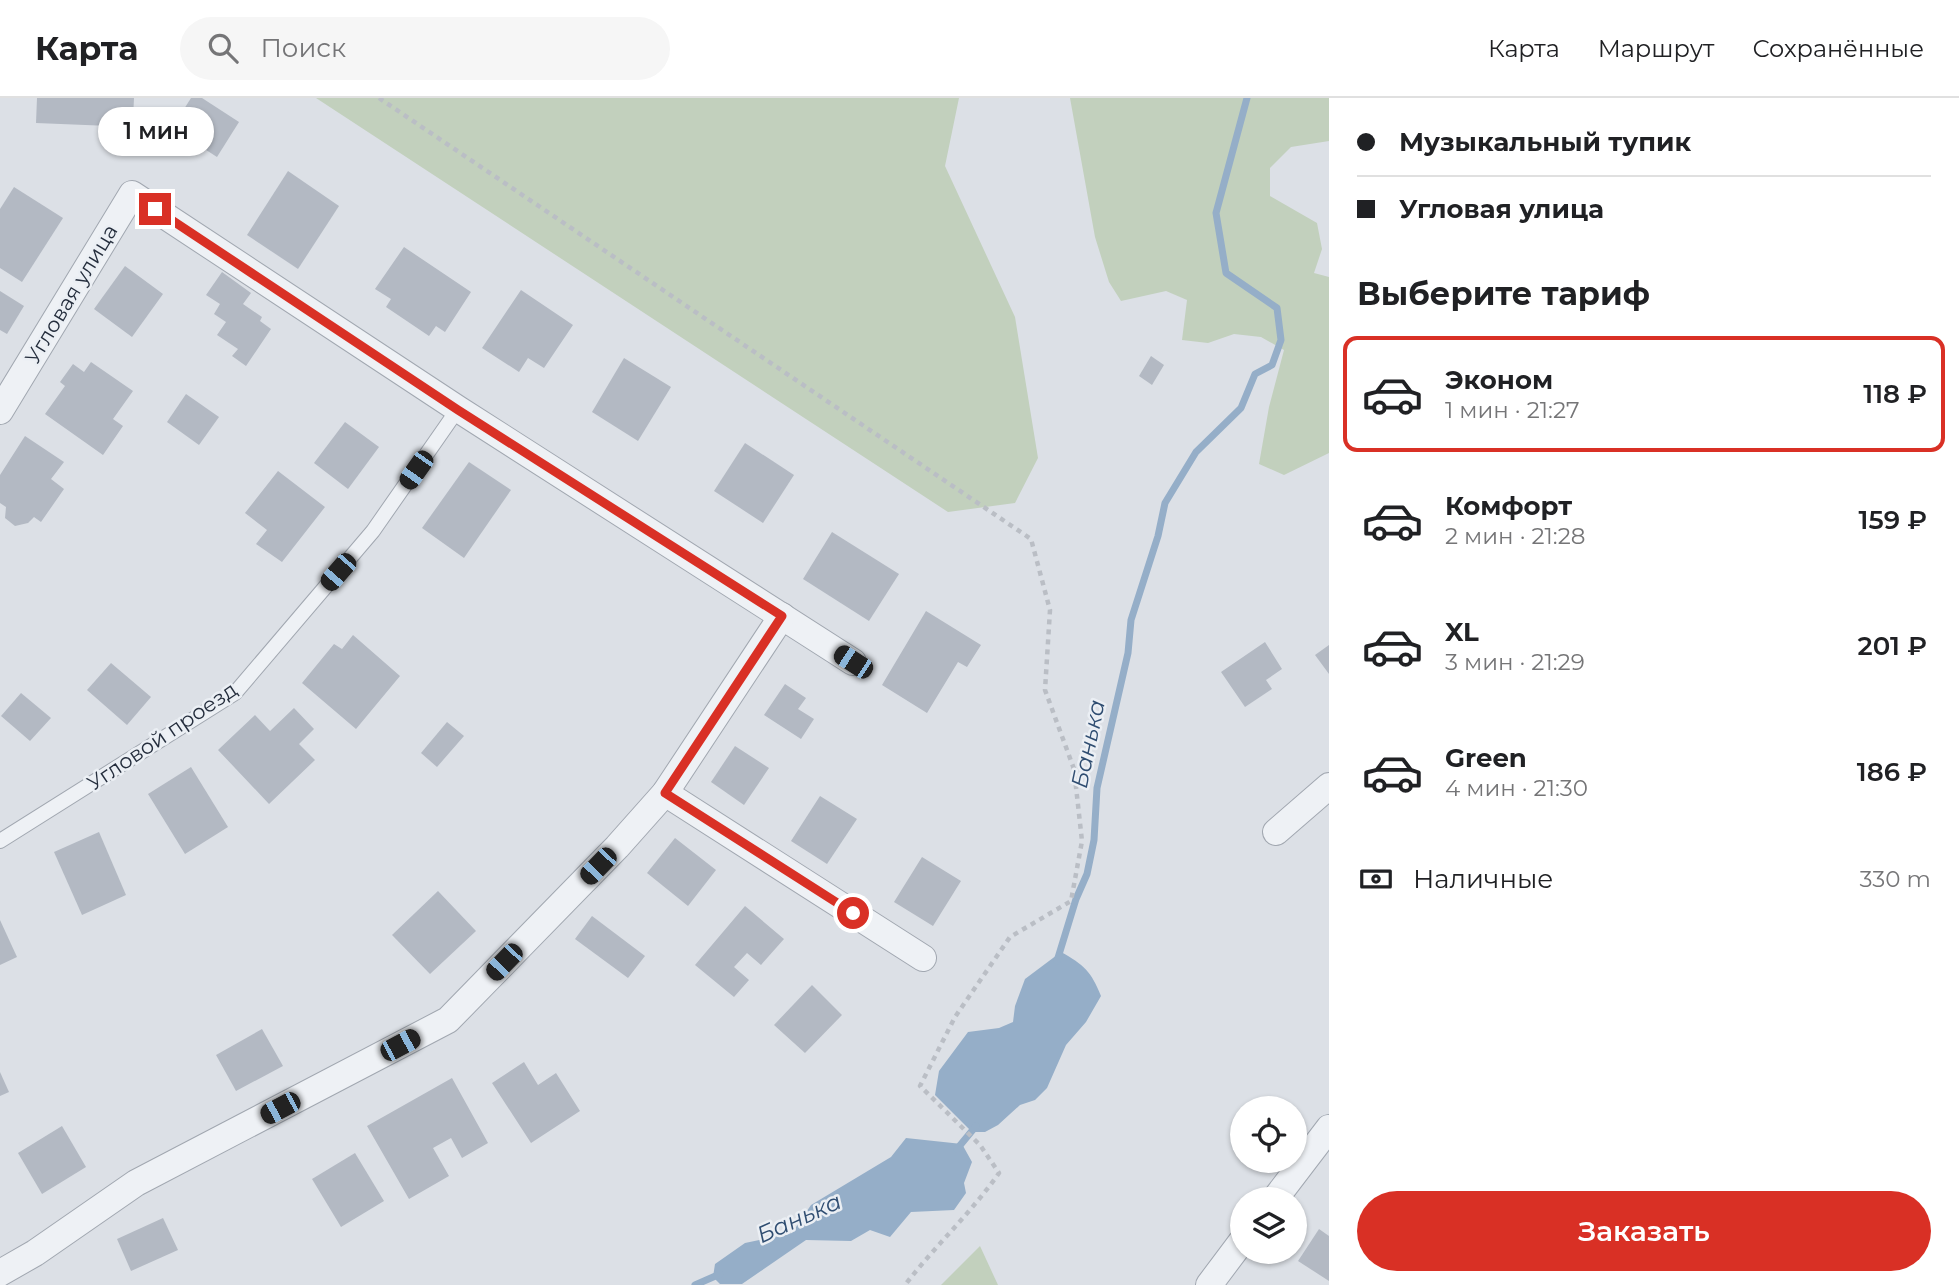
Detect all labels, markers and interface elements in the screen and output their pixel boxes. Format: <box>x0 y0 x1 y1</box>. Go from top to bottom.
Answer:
search box <box>180 17 670 80</box>
text: Карта <box>35 28 138 68</box>
icon: search <box>204 29 242 67</box>
text: Поиск <box>260 32 346 64</box>
text: Карта <box>1488 34 1560 63</box>
text: Маршрут <box>1598 34 1714 63</box>
text: Сохранённые <box>1752 34 1924 63</box>
callout: 1 мин <box>97 108 213 156</box>
text: 1 мин <box>123 117 189 145</box>
text: Музыкальный тупик <box>1399 126 1691 158</box>
route end <box>139 193 171 225</box>
text: Угловая улица <box>1399 193 1604 225</box>
street label: Угловая улица <box>20 220 122 368</box>
text: Выберите тариф <box>1357 274 1650 313</box>
icon: car <box>1361 363 1424 426</box>
text: Эконом <box>1445 364 1553 396</box>
text: 118 ₽ <box>1863 378 1927 410</box>
text: 1 мин · 21:27 <box>1445 396 1580 424</box>
car <box>396 447 437 493</box>
icon: car <box>1361 489 1424 552</box>
text: Комфорт <box>1445 490 1572 522</box>
text: 159 ₽ <box>1859 504 1927 536</box>
text: 2 мин · 21:28 <box>1445 522 1585 550</box>
car <box>317 549 360 595</box>
icon: car <box>1361 615 1424 678</box>
text: XL <box>1445 616 1479 648</box>
text: 201 ₽ <box>1858 630 1927 662</box>
car <box>830 642 877 682</box>
text: 3 мин · 21:29 <box>1445 648 1585 676</box>
street label: Угловой проезд <box>82 677 242 795</box>
water label: Банька <box>1065 697 1111 791</box>
icon: car <box>1361 741 1424 804</box>
text: Green <box>1445 742 1527 774</box>
text: 186 ₽ <box>1857 756 1927 788</box>
text: 4 мин · 21:30 <box>1445 774 1588 802</box>
car <box>576 844 621 888</box>
icon: cash <box>1357 860 1395 898</box>
text: Наличные <box>1413 863 1553 895</box>
text: 330 m <box>1860 865 1931 893</box>
route start <box>837 897 869 929</box>
car <box>482 940 527 984</box>
car <box>377 1026 424 1064</box>
car <box>257 1089 304 1127</box>
map controls <box>1230 1096 1307 1264</box>
button: locate <box>1230 1096 1307 1173</box>
water label: Банька <box>752 1187 846 1249</box>
button: layers <box>1230 1187 1307 1264</box>
button: Заказать <box>1357 1191 1931 1271</box>

